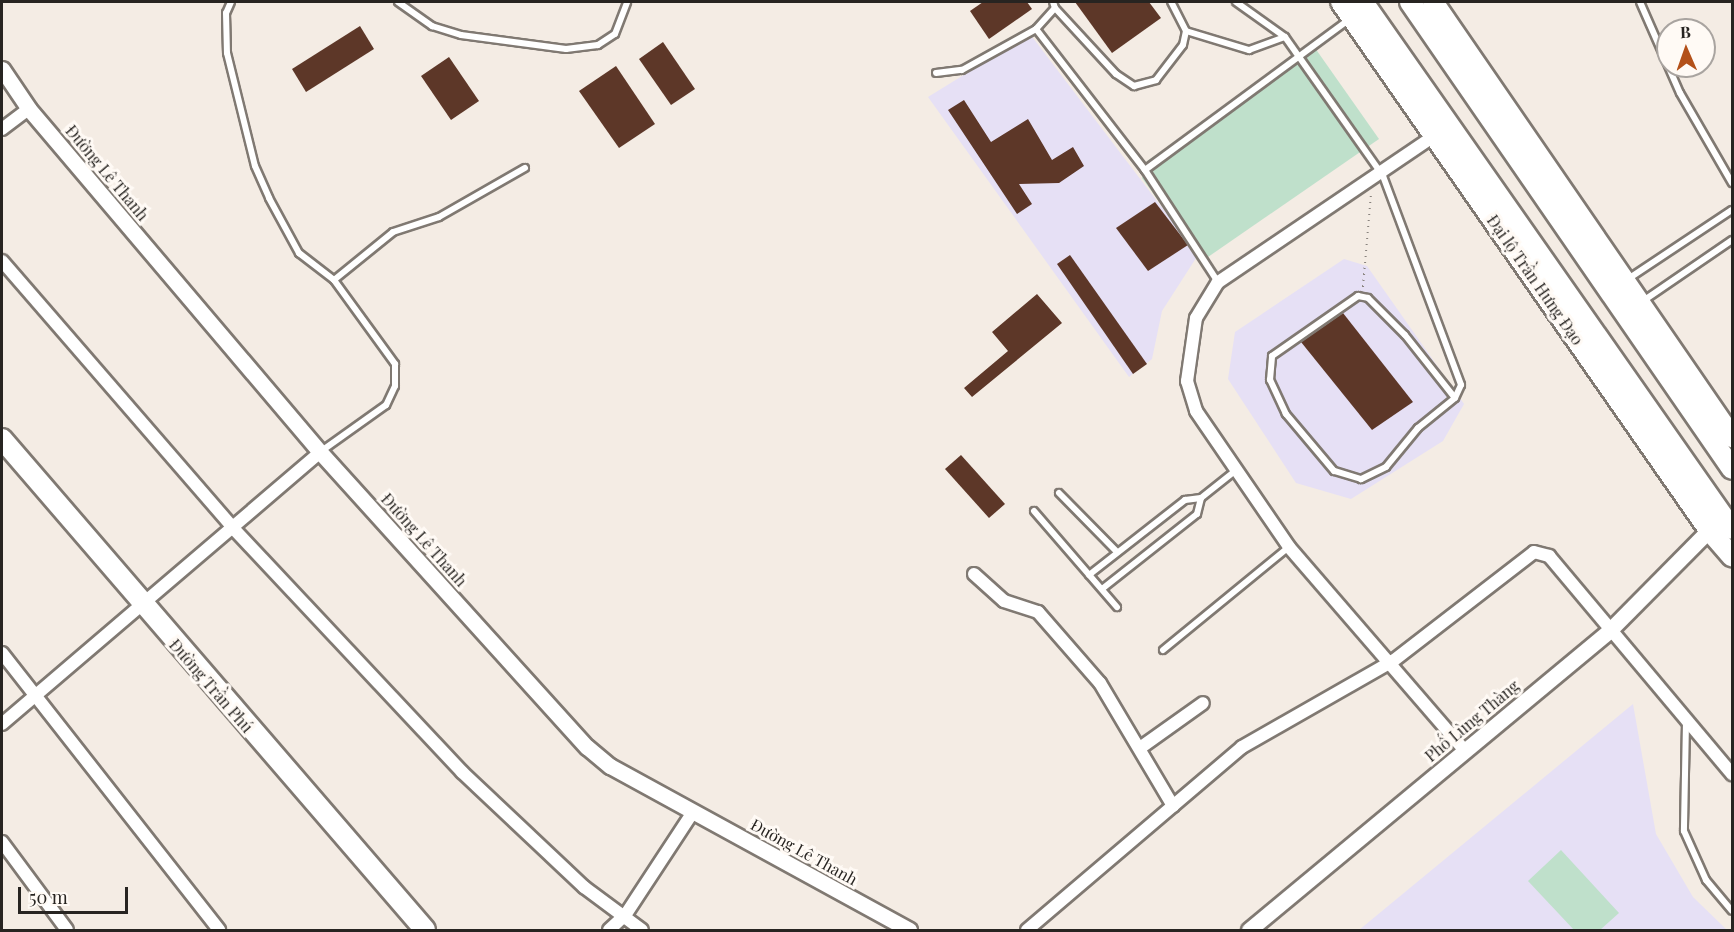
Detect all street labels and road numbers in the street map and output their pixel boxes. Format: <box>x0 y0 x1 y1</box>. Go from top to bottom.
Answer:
street label: Đường Lê Thanh <box>61 121 153 225</box>
street label: Đại lộ Trần Hưng Đạo <box>1483 211 1587 349</box>
street label: Đường Lê Thanh <box>377 489 471 591</box>
street label: Đường Trần Phú <box>165 635 257 737</box>
street label: Phố Lùng Thàng <box>1421 676 1523 766</box>
street label: Đường Lê Thanh <box>747 815 861 889</box>

